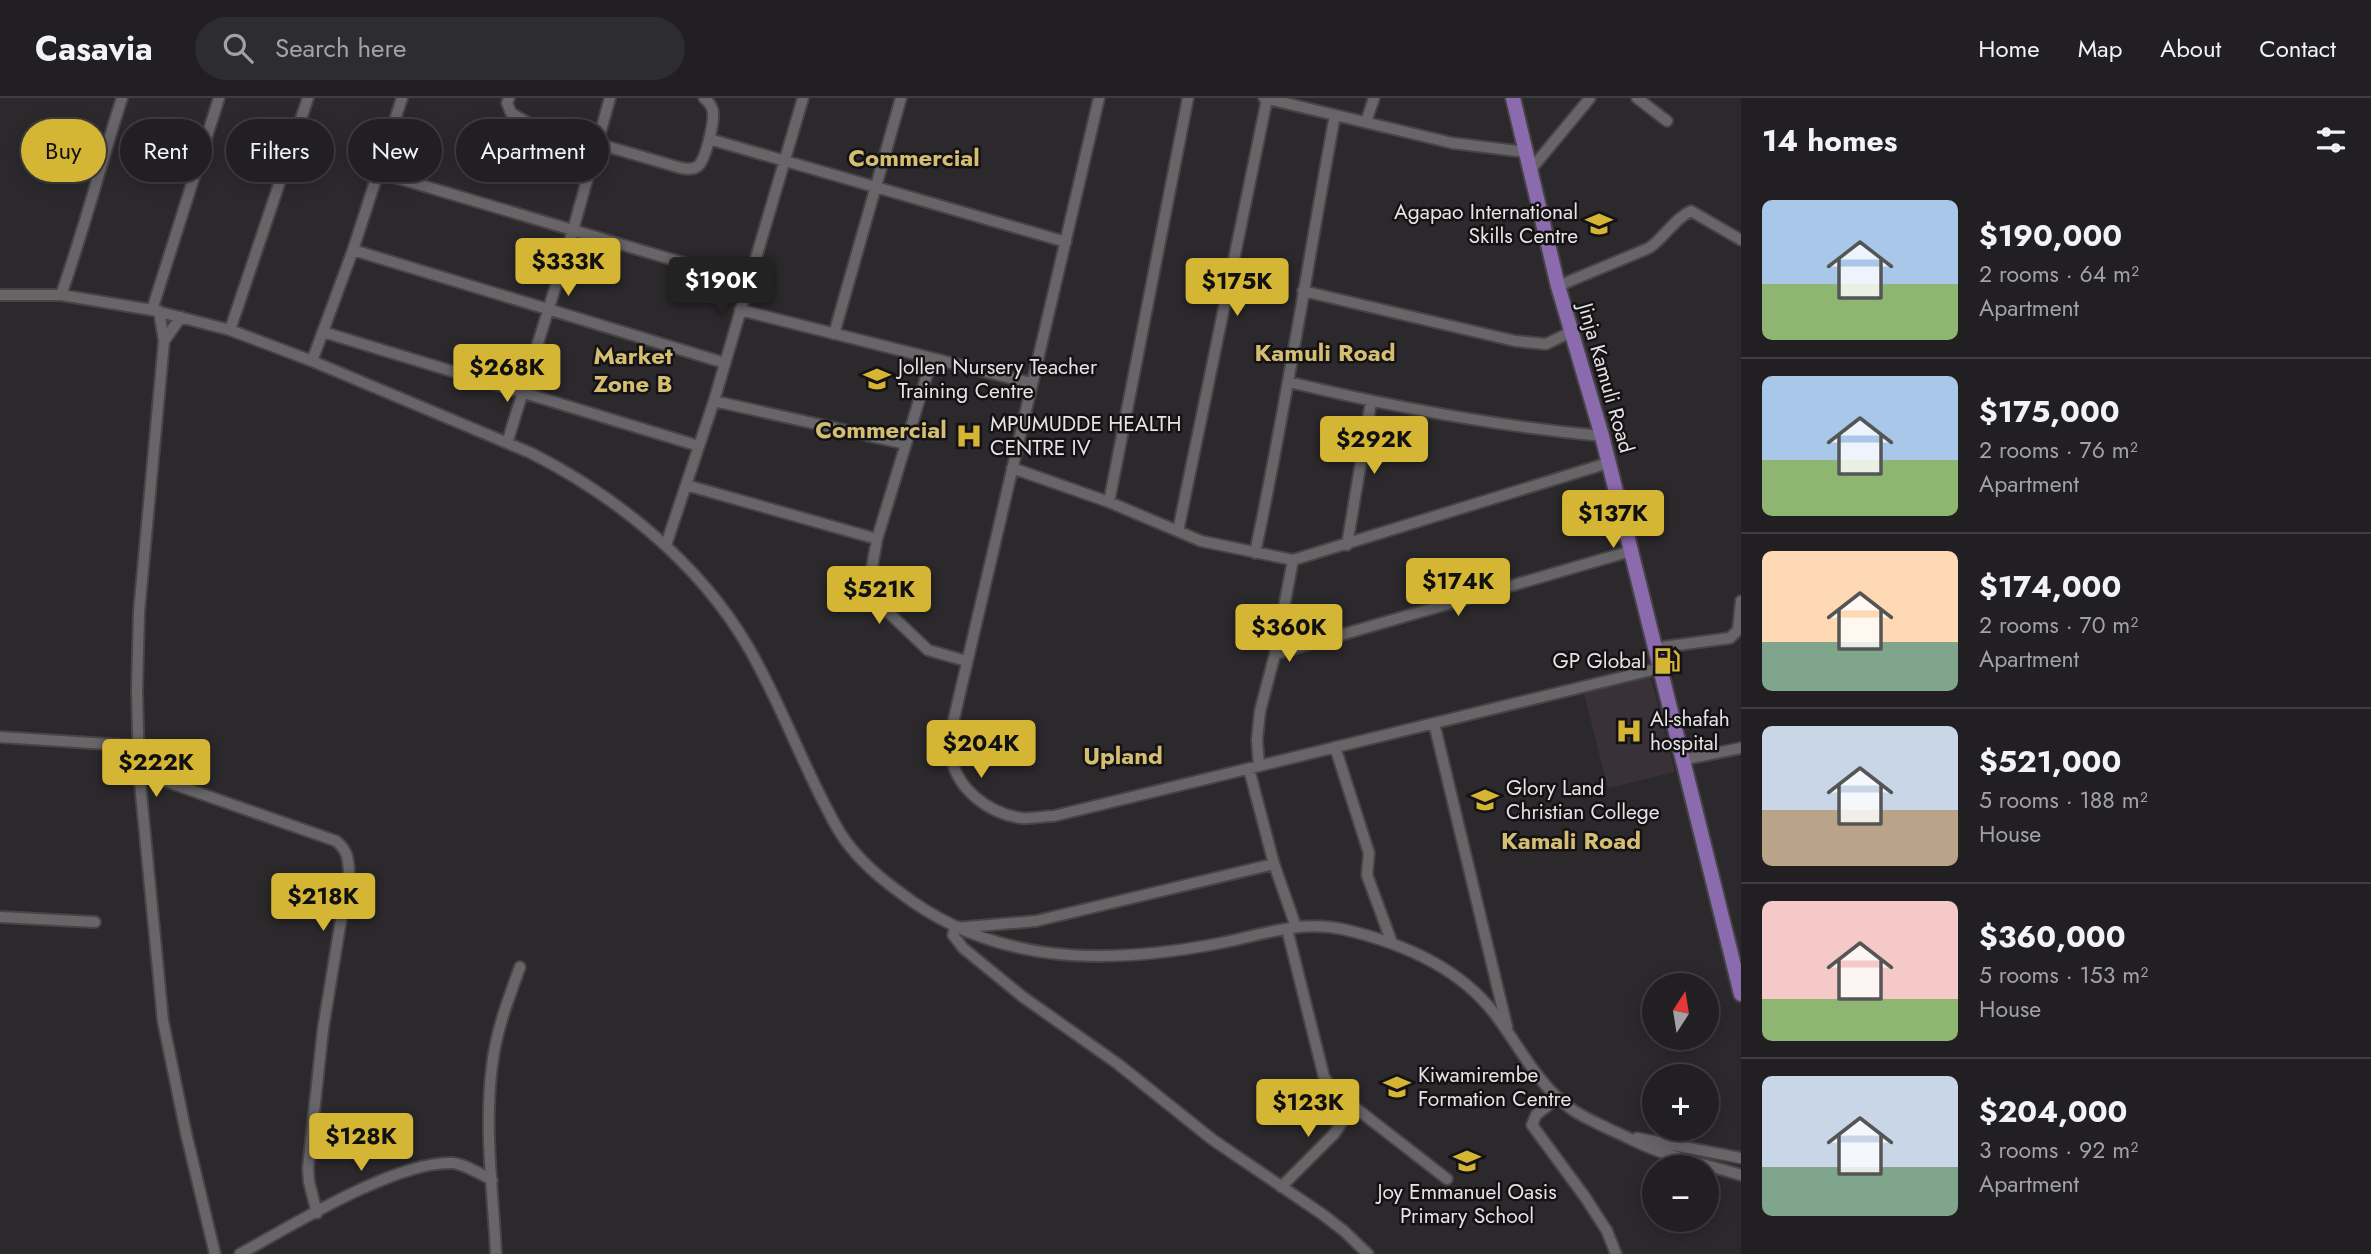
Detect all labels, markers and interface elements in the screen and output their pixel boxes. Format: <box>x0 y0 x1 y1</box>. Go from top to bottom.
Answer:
search box <box>195 17 685 80</box>
text: Casavia <box>35 25 153 72</box>
icon: search <box>219 29 257 67</box>
text: Search here <box>275 29 406 67</box>
text: Home <box>1978 31 2040 66</box>
text: Map <box>2078 31 2122 66</box>
text: About <box>2160 31 2221 66</box>
text: Contact <box>2259 31 2336 66</box>
chip: Buy <box>21 119 106 182</box>
chip: Rent <box>120 119 212 182</box>
chip: Filters <box>226 119 334 182</box>
chip: New <box>348 119 442 182</box>
chip: Apartment <box>456 119 609 182</box>
text: 14 homes <box>1762 119 1897 162</box>
icon: filters <box>2312 121 2350 159</box>
district label: Commercial <box>848 140 980 175</box>
place label: Agapao International Skills Centre <box>1394 197 1578 251</box>
school or university icon: Agapao International Skills Centre <box>1584 209 1614 239</box>
text: $190,000 <box>1979 214 2122 257</box>
icon: home <box>1818 228 1902 312</box>
pin: $333K <box>519 238 617 298</box>
text: $333K <box>531 244 605 278</box>
text: 2 rooms · 64 m² <box>1979 257 2139 291</box>
pin: $190K <box>672 258 770 317</box>
pin: $175K <box>1188 258 1286 318</box>
text: $190K <box>685 263 757 297</box>
text: $175K <box>1202 264 1272 298</box>
text: Apartment <box>1979 291 2079 325</box>
street label: Jinja Kamuli Road <box>1569 297 1642 456</box>
district label: Kamuli Road <box>1255 335 1395 370</box>
district label: Market Zone B <box>593 338 673 401</box>
pin: $268K <box>458 344 556 404</box>
text: $268K <box>469 350 545 384</box>
place label: Jollen Nursery Teacher Training Centre <box>895 352 1098 406</box>
school or university icon: Jollen Nursery Teacher Training Centre <box>862 364 892 394</box>
text: $175,000 <box>1979 390 2120 433</box>
icon: home <box>1818 404 1902 488</box>
place label: MPUMUDDE HEALTH CENTRE IV <box>990 409 1181 463</box>
district label: Commercial <box>815 412 947 447</box>
pin: $292K <box>1325 416 1423 476</box>
hospital icon: MPUMUDDE HEALTH CENTRE IV <box>954 421 984 451</box>
text: $292K <box>1336 422 1412 456</box>
text: 2 rooms · 76 m² <box>1979 433 2138 467</box>
text: Apartment <box>1979 467 2079 501</box>
pin: $137K <box>1564 490 1662 550</box>
text: $137K <box>1578 496 1648 530</box>
pin: $174K <box>1409 559 1507 618</box>
text: $174K <box>1422 564 1494 598</box>
text: $174,000 <box>1979 565 2121 608</box>
pin: $521K <box>830 566 928 626</box>
text: $521K <box>843 572 915 606</box>
icon: home <box>1818 579 1902 663</box>
pin: $360K <box>1240 604 1338 664</box>
text: 2 rooms · 70 m² <box>1979 608 2138 642</box>
text: $360K <box>1251 610 1327 644</box>
text: Apartment <box>1979 642 2079 676</box>
place label: GP Global <box>1552 646 1646 676</box>
fuel station icon: GP Global <box>1652 646 1682 676</box>
place label: Al-shafah hospital <box>1650 704 1730 758</box>
hospital icon: Al-shafah hospital <box>1614 716 1644 746</box>
pin: $204K <box>932 720 1030 780</box>
text: $204K <box>943 726 1019 760</box>
district label: Upland <box>1083 738 1163 773</box>
pin: $222K <box>107 740 205 799</box>
text: $521,000 <box>1979 740 2121 783</box>
text: $222K <box>118 745 194 779</box>
icon: home <box>1818 754 1902 838</box>
place label: Glory Land Christian College <box>1506 773 1660 827</box>
text: 5 rooms · 188 m² <box>1979 783 2148 817</box>
school or university icon: Glory Land Christian College <box>1470 785 1500 815</box>
text: House <box>1979 817 2041 851</box>
district label: Kamali Road <box>1501 823 1641 858</box>
pin: $218K <box>274 874 372 933</box>
text: $218K <box>287 879 359 913</box>
text: $360,000 <box>1979 915 2126 958</box>
icon: home <box>1818 929 1902 1013</box>
text: 5 rooms · 153 m² <box>1979 958 2148 992</box>
north arrow <box>1642 973 1718 1050</box>
map controls <box>1642 973 1719 1232</box>
text: House <box>1979 992 2041 1026</box>
place label: Kiwamirembe Formation Centre <box>1418 1060 1571 1114</box>
button: + <box>1642 1064 1719 1141</box>
school or university icon: Kiwamirembe Formation Centre <box>1382 1072 1412 1102</box>
pin: $123K <box>1259 1080 1357 1139</box>
text: $123K <box>1272 1085 1344 1119</box>
text: $204,000 <box>1979 1090 2127 1133</box>
icon: home <box>1818 1104 1902 1188</box>
pin: $128K <box>312 1114 410 1173</box>
text: $128K <box>325 1119 397 1153</box>
text: 3 rooms · 92 m² <box>1979 1133 2138 1167</box>
school or university icon: Joy Emmanuel Oasis Primary School <box>1452 1146 1482 1176</box>
button: − <box>1642 1155 1719 1232</box>
text: Apartment <box>1979 1167 2079 1201</box>
place label: Joy Emmanuel Oasis Primary School <box>1374 1177 1557 1231</box>

